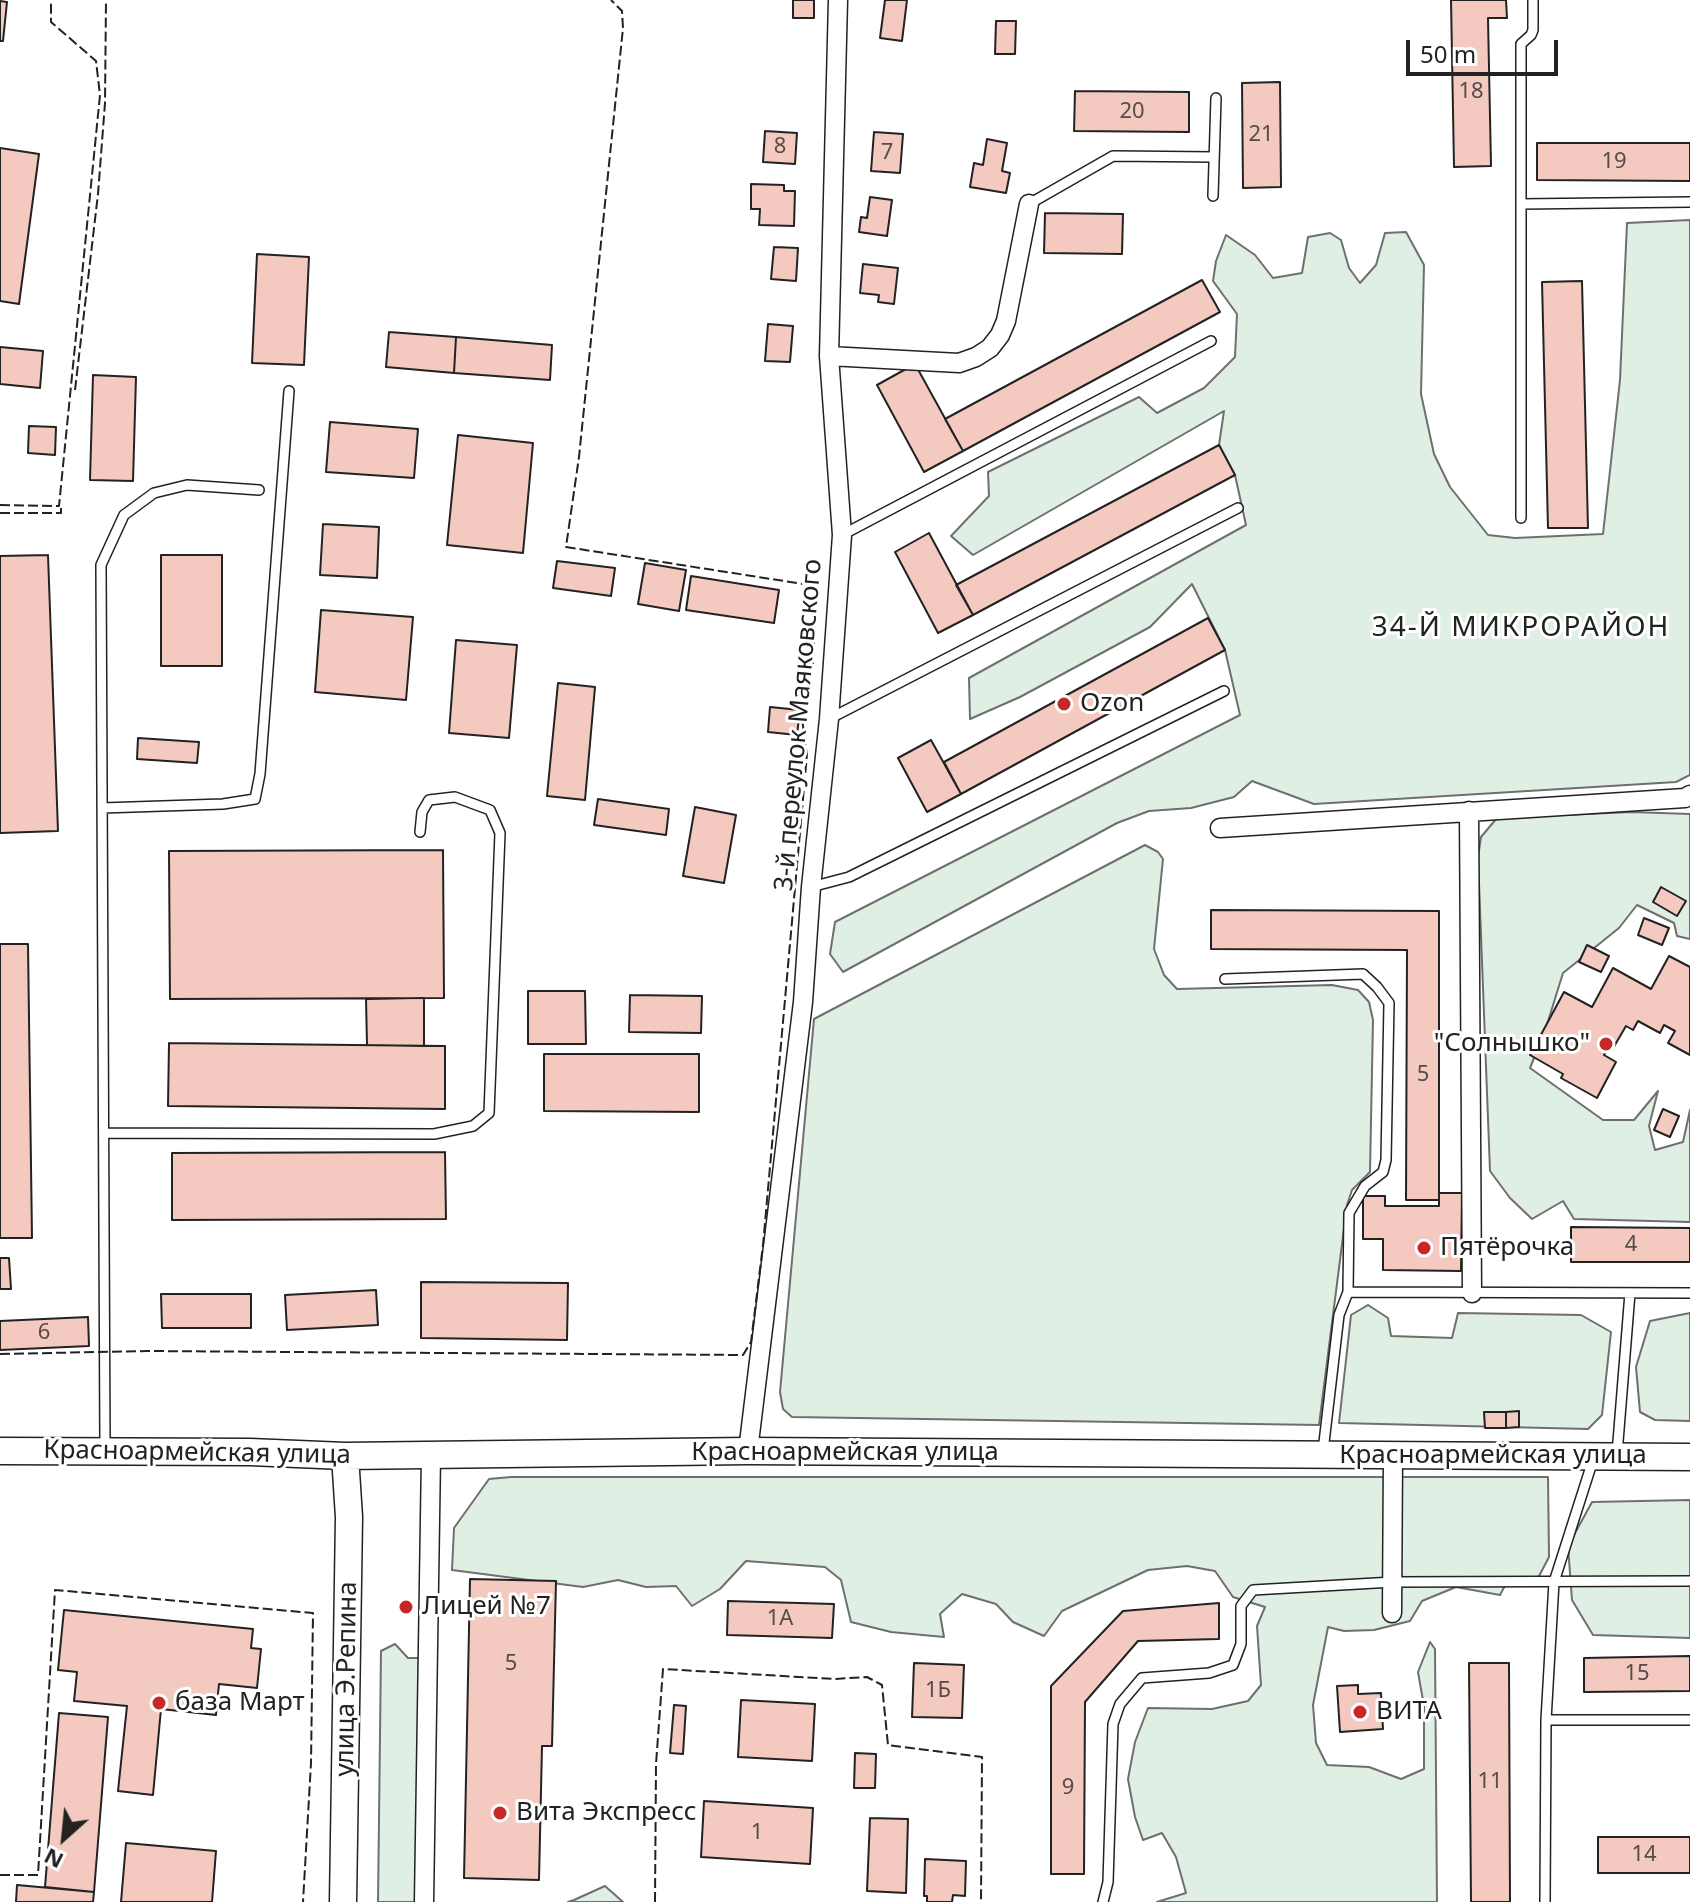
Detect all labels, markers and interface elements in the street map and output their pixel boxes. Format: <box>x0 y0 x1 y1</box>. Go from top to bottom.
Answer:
scale bar <box>1410 24 1562 74</box>
text: 50 m <box>1420 37 1476 70</box>
house number: 18 <box>1458 79 1484 105</box>
house number: 20 <box>1119 99 1145 125</box>
house number: 21 <box>1248 122 1274 148</box>
house number: 8 <box>774 134 786 160</box>
house number: 7 <box>881 140 893 166</box>
house number: 19 <box>1601 149 1627 175</box>
street label: 3-й переулок Маяковского <box>769 558 829 892</box>
district label: 34-Й МИКРОРАЙОН <box>1372 611 1670 645</box>
place label: Ozon <box>1080 688 1144 720</box>
marker: Ozon <box>1055 695 1073 713</box>
place label: "Солнышко" <box>1434 1028 1590 1060</box>
marker: "Солнышко" <box>1597 1035 1615 1053</box>
house number: 5 <box>1417 1062 1429 1088</box>
place label: Пятёрочка <box>1440 1232 1574 1264</box>
house number: 4 <box>1625 1232 1637 1258</box>
marker: Пятёрочка <box>1415 1239 1433 1257</box>
house number: 6 <box>38 1320 50 1346</box>
street label: Красноармейская улица <box>43 1435 351 1471</box>
street label: Красноармейская улица <box>691 1437 999 1469</box>
street label: Красноармейская улица <box>1339 1440 1647 1472</box>
street label: улица Э.Репина <box>330 1581 364 1777</box>
place label: Лицей №7 <box>422 1591 551 1623</box>
marker: Лицей №7 <box>397 1598 415 1616</box>
house number: 1А <box>767 1606 793 1632</box>
house number: 5 <box>505 1651 517 1677</box>
house number: 15 <box>1624 1661 1650 1687</box>
house number: 1Б <box>925 1678 951 1704</box>
place label: база Март <box>175 1687 305 1719</box>
marker: база Март <box>150 1694 168 1712</box>
place label: ВИТА <box>1376 1696 1442 1728</box>
marker: ВИТА <box>1351 1703 1369 1721</box>
house number: 11 <box>1477 1769 1503 1795</box>
house number: 9 <box>1062 1775 1074 1801</box>
place label: Вита Экспресс <box>516 1797 697 1829</box>
north arrow <box>24 1798 104 1878</box>
marker: Вита Экспресс <box>491 1804 509 1822</box>
house number: 1 <box>751 1820 763 1846</box>
text: N <box>38 1842 68 1877</box>
house number: 14 <box>1631 1842 1657 1868</box>

